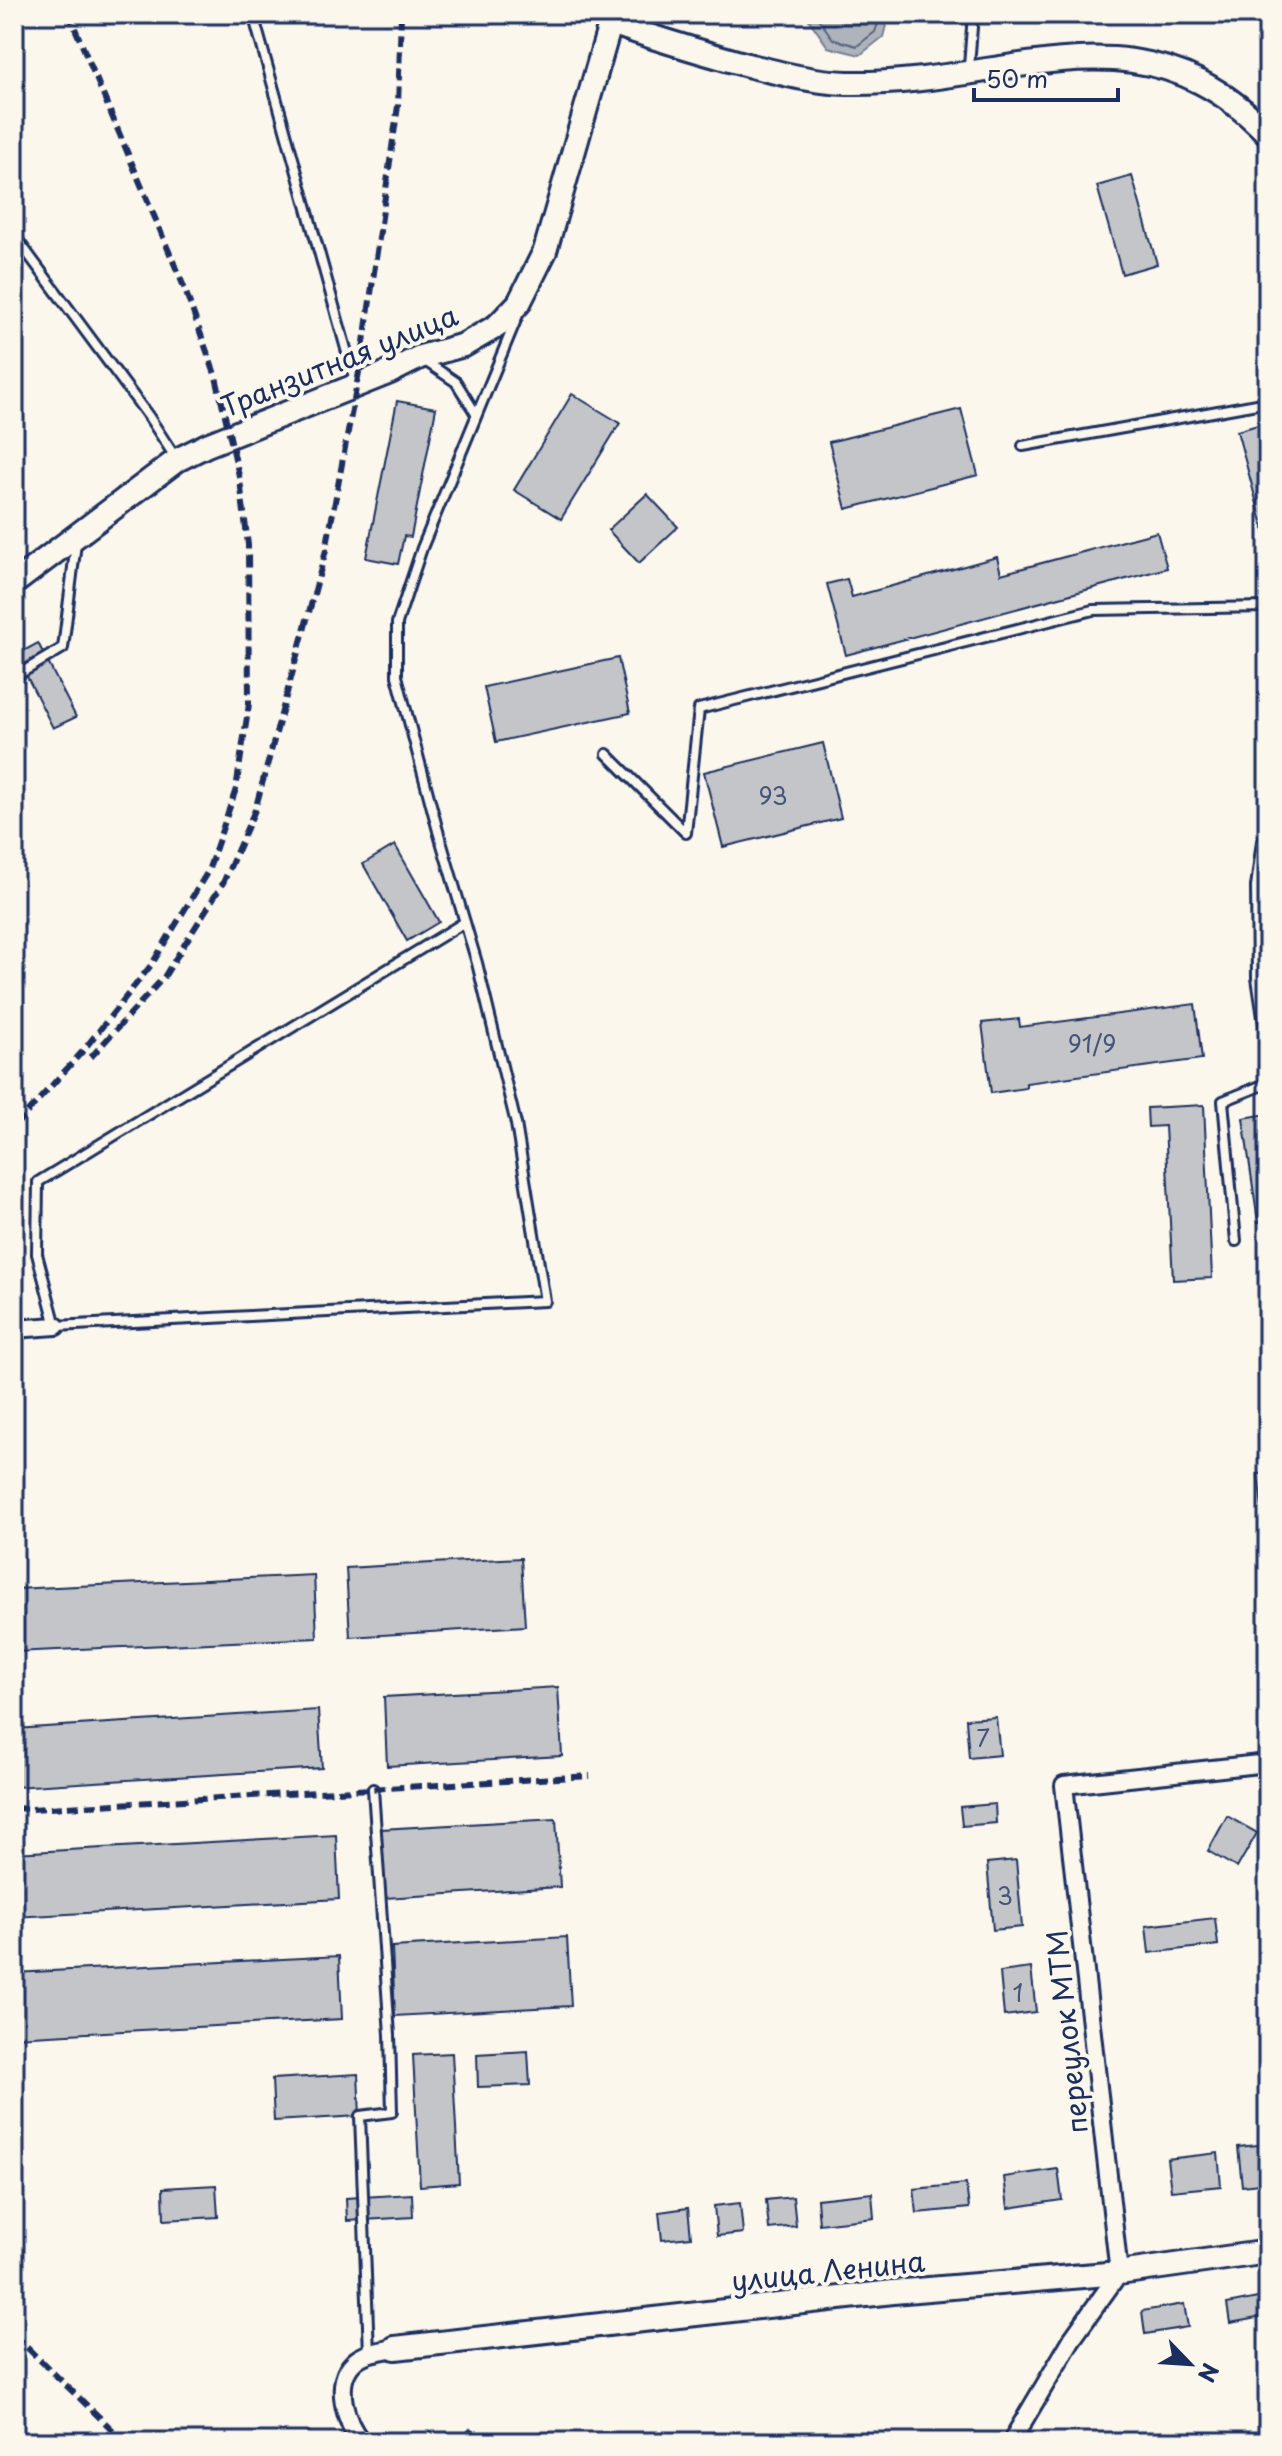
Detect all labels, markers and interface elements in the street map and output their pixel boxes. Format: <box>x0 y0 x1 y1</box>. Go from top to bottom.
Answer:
scale bar <box>974 52 1118 102</box>
text: 50 m <box>986 60 1048 96</box>
street label: Транзитная улица <box>214 293 464 427</box>
house number: 93 <box>758 777 788 813</box>
house number: 91/9 <box>1068 1025 1116 1061</box>
house number: 7 <box>976 1719 990 1755</box>
house number: 3 <box>997 1877 1013 1913</box>
street label: переулок МТМ <box>1034 1928 1098 2136</box>
house number: 1 <box>1013 1974 1023 2010</box>
street label: улица Ленина <box>729 2238 927 2302</box>
north arrow <box>1150 2324 1230 2404</box>
text: N <box>1191 2358 1228 2388</box>

